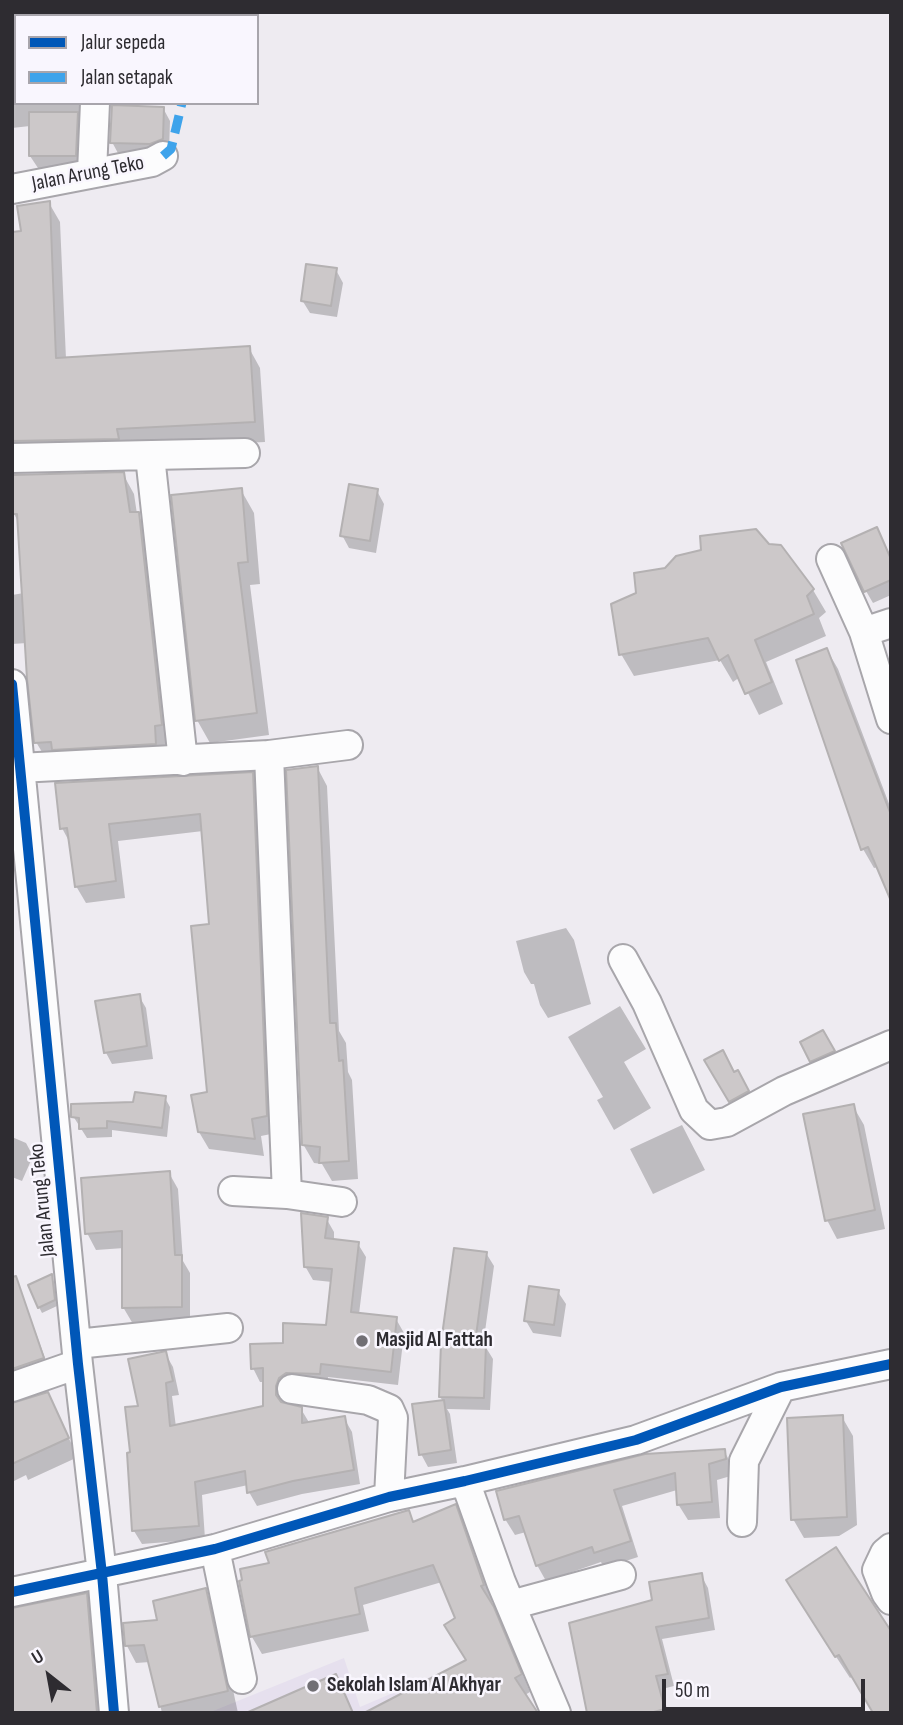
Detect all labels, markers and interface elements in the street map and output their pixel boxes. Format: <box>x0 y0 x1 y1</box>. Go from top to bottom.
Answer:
legend <box>14 14 259 105</box>
text: Jalur sepeda <box>81 30 165 55</box>
text: Jalan setapak <box>81 65 173 90</box>
street label: Jalan Arung Teko <box>30 151 146 197</box>
street label: Jalan Arung Teko <box>25 1142 61 1258</box>
place label: Masjid Al Fattah <box>376 1328 493 1354</box>
marker: Masjid Al Fattah <box>354 1333 370 1349</box>
north arrow <box>14 1641 84 1711</box>
text: U <box>28 1645 48 1670</box>
scale bar <box>665 1666 868 1710</box>
place label: Sekolah Islam Al Akhyar <box>327 1673 501 1699</box>
marker: Sekolah Islam Al Akhyar <box>305 1678 321 1694</box>
text: 50 m <box>675 1678 710 1703</box>

